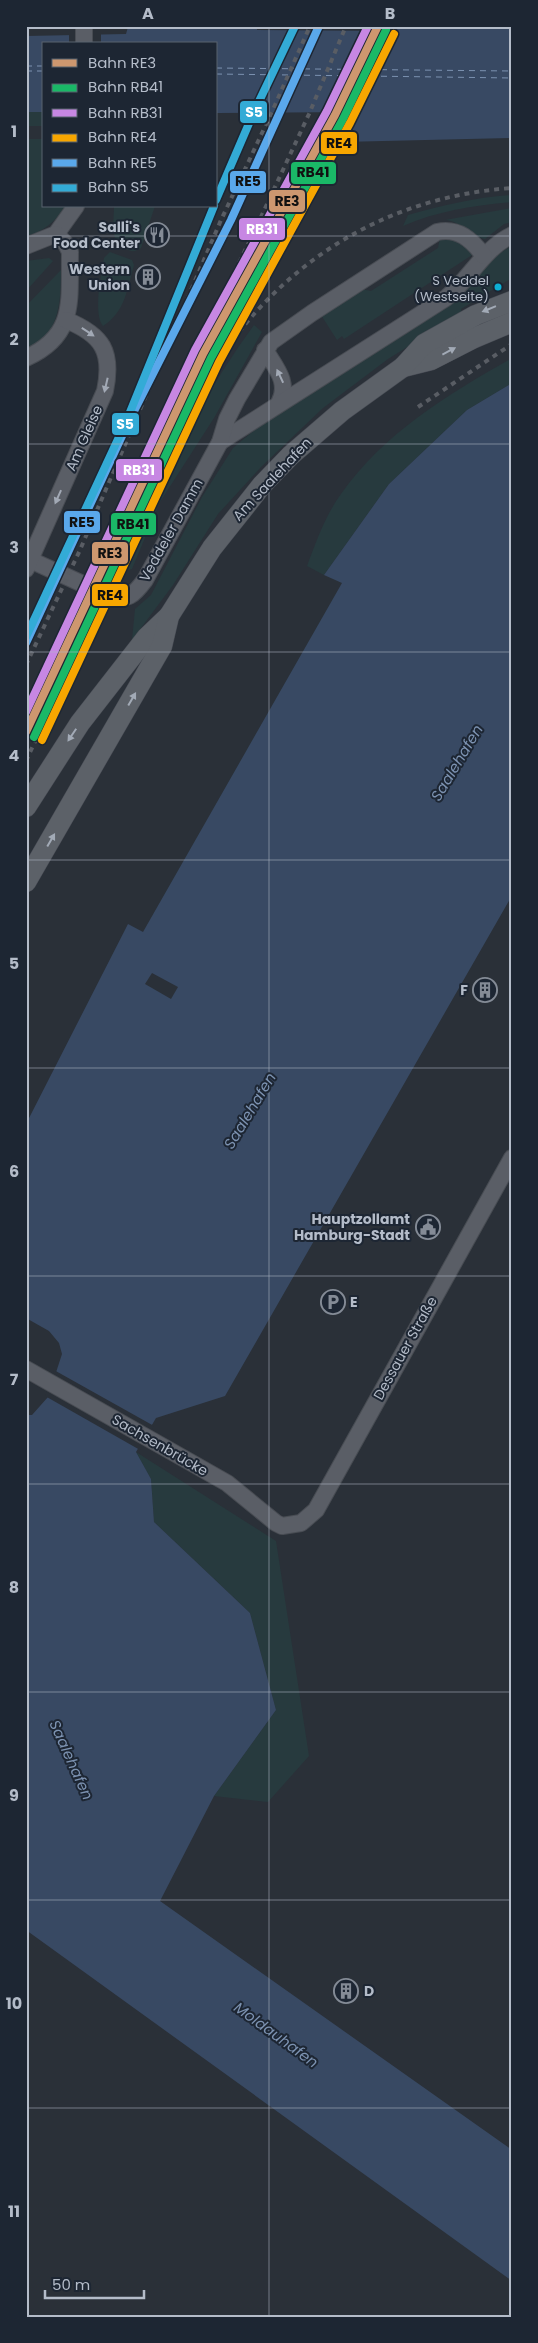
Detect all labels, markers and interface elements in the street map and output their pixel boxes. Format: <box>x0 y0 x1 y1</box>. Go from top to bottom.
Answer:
text: A <box>142 2 154 25</box>
text: B <box>385 2 395 25</box>
legend <box>42 42 218 208</box>
text: Bahn RE3 <box>88 52 156 73</box>
text: Bahn RB41 <box>88 76 163 97</box>
line badge: S5 <box>239 100 268 124</box>
text: Bahn RB31 <box>88 102 163 123</box>
text: S5 <box>245 102 263 122</box>
text: 1 <box>11 120 17 143</box>
text: Bahn RE4 <box>88 126 157 147</box>
line badge: RE4 <box>320 131 358 155</box>
text: RE4 <box>326 133 352 153</box>
text: Bahn RE5 <box>88 152 157 173</box>
line badge: RB41 <box>290 161 337 185</box>
text: RB41 <box>296 162 330 182</box>
line badge: RE5 <box>229 170 267 194</box>
text: RE5 <box>235 171 261 191</box>
text: Bahn S5 <box>88 176 149 197</box>
line badge: RE3 <box>268 189 306 213</box>
text: RE3 <box>274 191 300 211</box>
place label: Salli's Food Center <box>53 217 140 253</box>
line badge: RB31 <box>238 217 286 241</box>
text: RB31 <box>246 219 278 239</box>
restaurant icon: Salli's Food Center <box>144 222 170 248</box>
place label: Western Union <box>69 259 130 295</box>
building icon: Western Union <box>135 264 161 290</box>
place label: S Veddel (Westseite) <box>414 271 489 306</box>
marker: S Veddel (Westseite) <box>493 282 503 292</box>
one-way arrow <box>482 306 496 314</box>
one-way arrow <box>81 327 95 336</box>
text: 2 <box>9 328 19 351</box>
one-way arrow <box>441 347 456 355</box>
one-way arrow <box>276 369 284 383</box>
one-way arrow <box>102 378 110 393</box>
street label: Am Gleise <box>61 402 108 474</box>
line badge: S5 <box>111 412 140 436</box>
text: S5 <box>116 414 134 434</box>
street label: Am Saalehafen <box>228 433 316 525</box>
line badge: RB31 <box>115 458 163 482</box>
text: RB31 <box>123 460 155 480</box>
street label: Veddeler Damm <box>134 475 208 585</box>
one-way arrow <box>54 490 62 504</box>
line badge: RE5 <box>63 510 101 534</box>
text: RE5 <box>69 512 95 532</box>
line badge: RB41 <box>110 512 157 536</box>
text: RB41 <box>116 514 150 534</box>
text: 3 <box>9 536 19 559</box>
line badge: RE3 <box>91 541 129 565</box>
text: RE3 <box>97 543 123 563</box>
line badge: RE4 <box>91 583 129 607</box>
text: RE4 <box>97 585 123 605</box>
one-way arrow <box>128 693 137 706</box>
water label: Saalehafen <box>426 721 488 805</box>
one-way arrow <box>67 728 77 742</box>
text: 4 <box>9 744 20 767</box>
one-way arrow <box>46 834 55 847</box>
text: 5 <box>9 952 19 975</box>
building icon: F <box>472 977 498 1003</box>
place label: F <box>460 980 468 1000</box>
water label: Saalehafen <box>219 1069 281 1153</box>
text: 6 <box>9 1160 19 1183</box>
place label: Hauptzollamt Hamburg-Stadt <box>294 1209 410 1245</box>
public building icon: Hauptzollamt Hamburg-Stadt <box>415 1214 441 1240</box>
parking icon: E <box>320 1289 346 1315</box>
place label: E <box>350 1292 358 1312</box>
street label: Dessauer Straße <box>368 1292 442 1403</box>
text: 7 <box>10 1368 19 1391</box>
street label: Sachsenbrücke <box>108 1409 212 1481</box>
text: 8 <box>9 1576 19 1599</box>
water label: Saalehafen <box>44 1716 98 1803</box>
text: 9 <box>9 1784 19 1807</box>
building icon: D <box>333 1978 359 2004</box>
place label: D <box>364 1981 374 2001</box>
text: 10 <box>6 1992 22 2015</box>
water label: Moldauhafen <box>230 1997 323 2072</box>
text: 11 <box>8 2200 20 2223</box>
scale bar <box>45 2268 144 2300</box>
text: 50 m <box>52 2274 90 2295</box>

